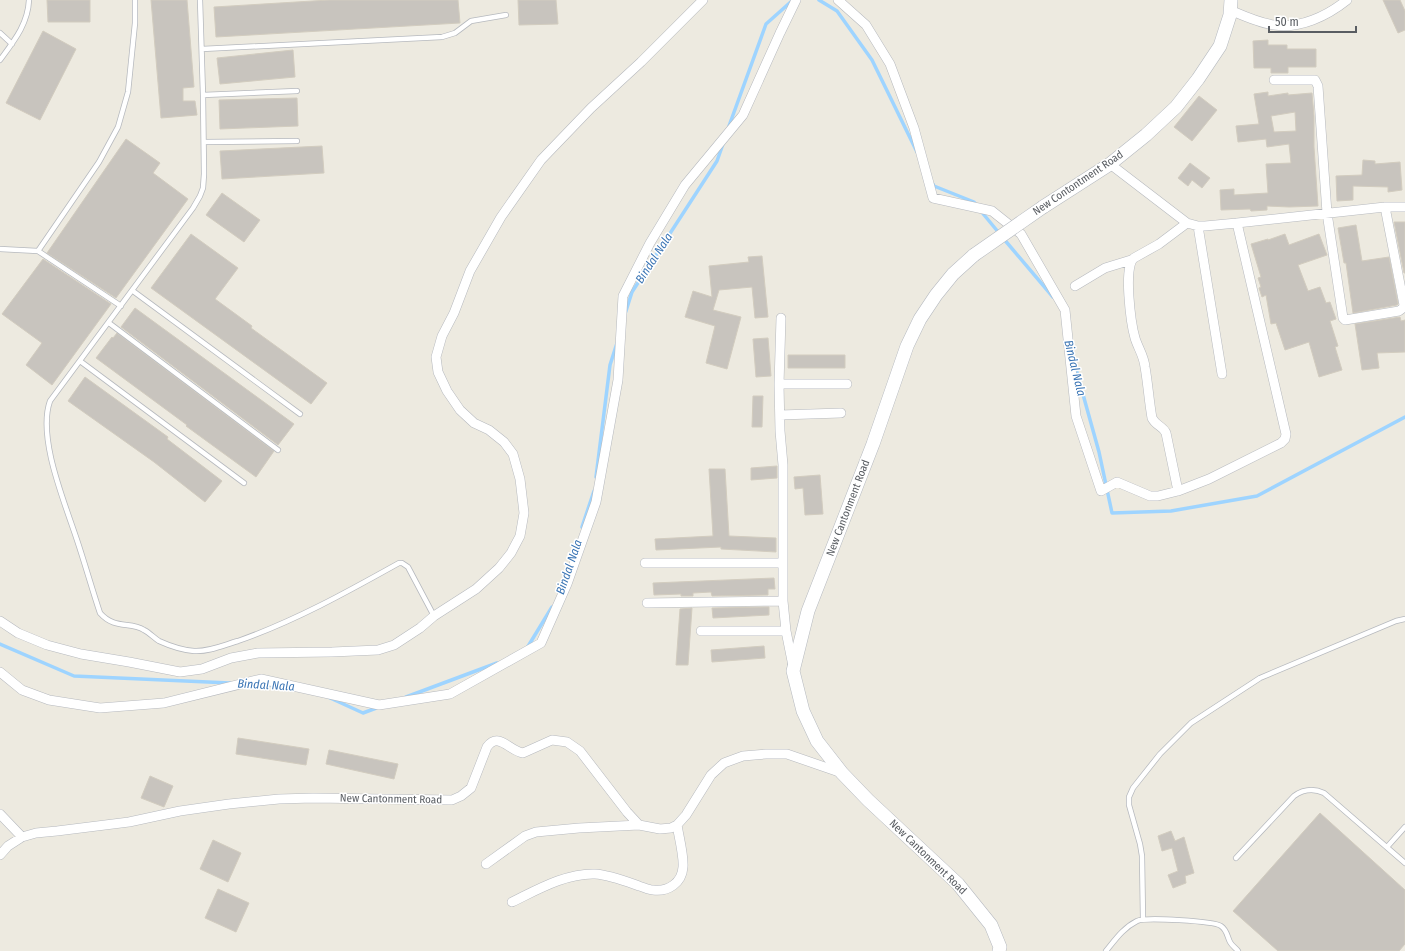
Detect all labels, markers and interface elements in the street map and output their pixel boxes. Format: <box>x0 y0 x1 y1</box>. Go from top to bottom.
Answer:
scale bar <box>1269 8 1356 34</box>
text: 50 m <box>1275 15 1299 29</box>
street label: New Contontment Road <box>1030 148 1126 218</box>
water label: Bindal Nala <box>633 230 675 286</box>
water label: Bindal Nala <box>1061 339 1089 397</box>
street label: New Cantonment Road <box>824 458 872 558</box>
water label: Bindal Nala <box>553 538 585 596</box>
water label: Bindal Nala <box>237 677 295 693</box>
street label: New Cantonment Road <box>340 792 442 806</box>
street label: New Cantonment Road <box>887 817 969 897</box>

